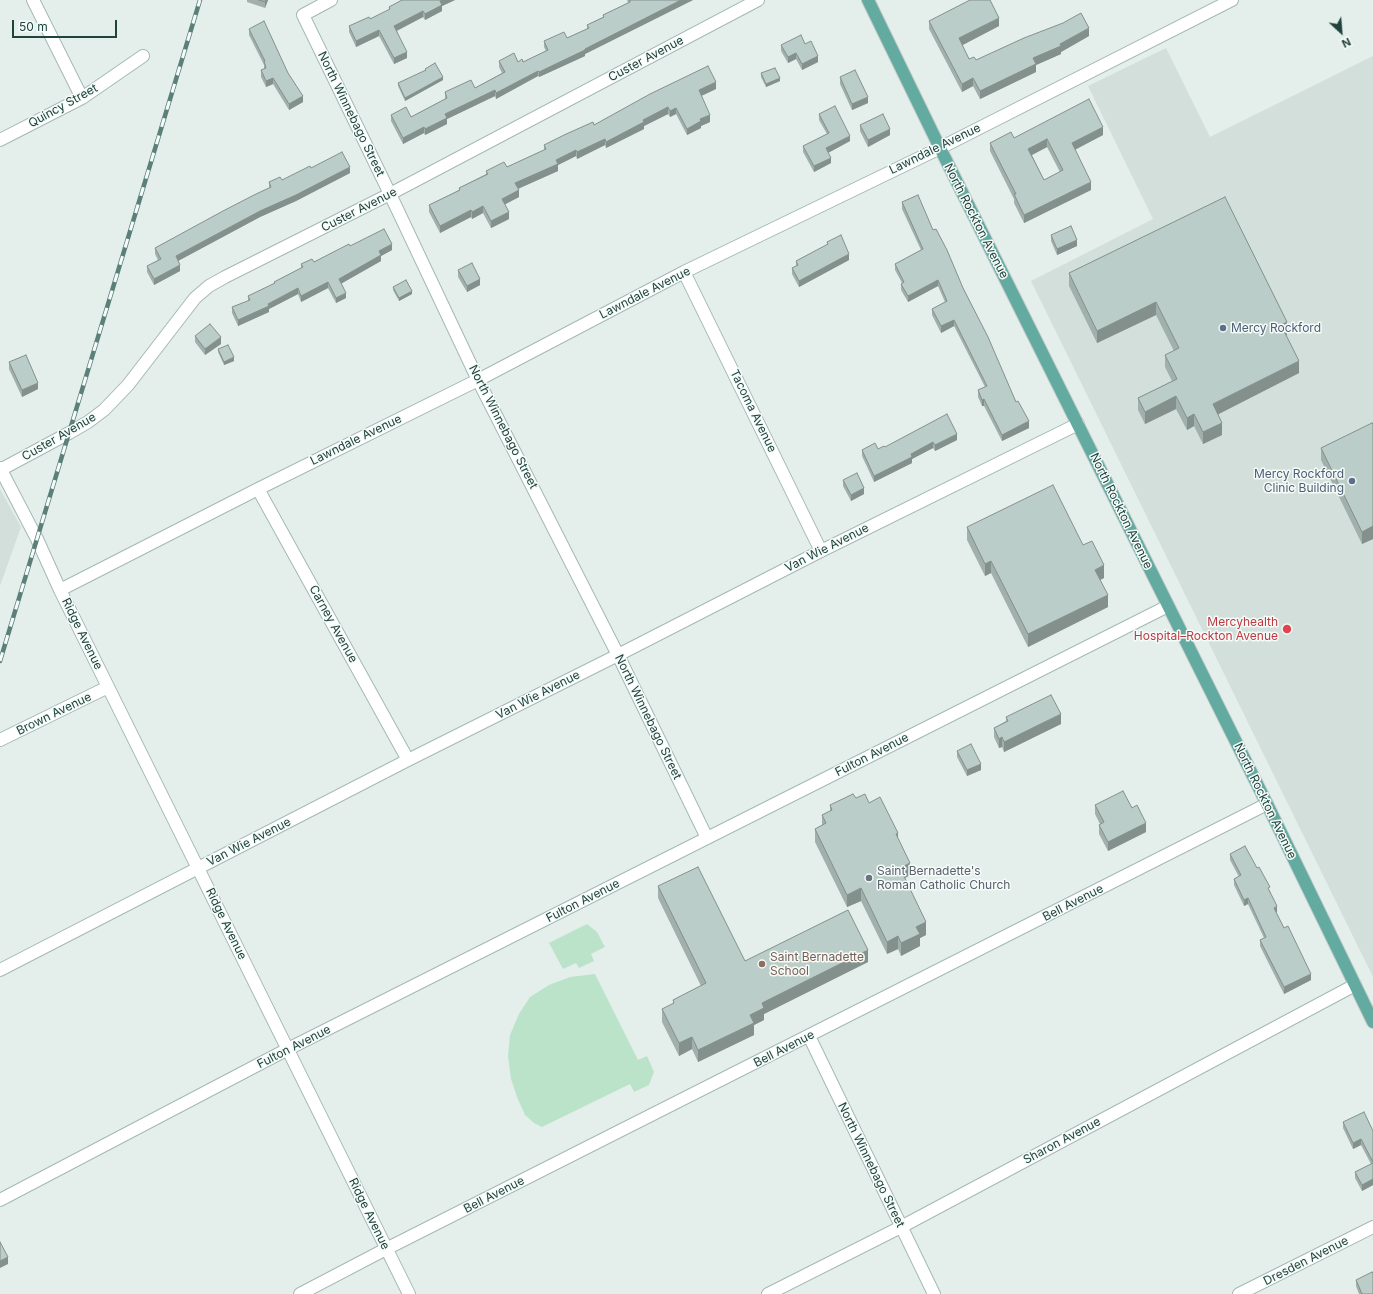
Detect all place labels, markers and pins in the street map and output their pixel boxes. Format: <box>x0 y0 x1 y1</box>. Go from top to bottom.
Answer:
place label: Mercy Rockford <box>1231 321 1321 335</box>
marker: Mercy Rockford <box>1218 323 1228 333</box>
place label: Mercy Rockford Clinic Building <box>1254 467 1344 495</box>
marker: Mercy Rockford Clinic Building <box>1347 476 1357 486</box>
place label: Mercyhealth Hospital–Rockton Avenue <box>1134 615 1278 643</box>
marker: Mercyhealth Hospital–Rockton Avenue <box>1281 623 1293 635</box>
place label: Saint Bernadette's Roman Catholic Church <box>877 864 1010 892</box>
marker: Saint Bernadette's Roman Catholic Church <box>864 873 874 883</box>
place label: Saint Bernadette School <box>770 950 864 978</box>
marker: Saint Bernadette School <box>757 959 767 969</box>

